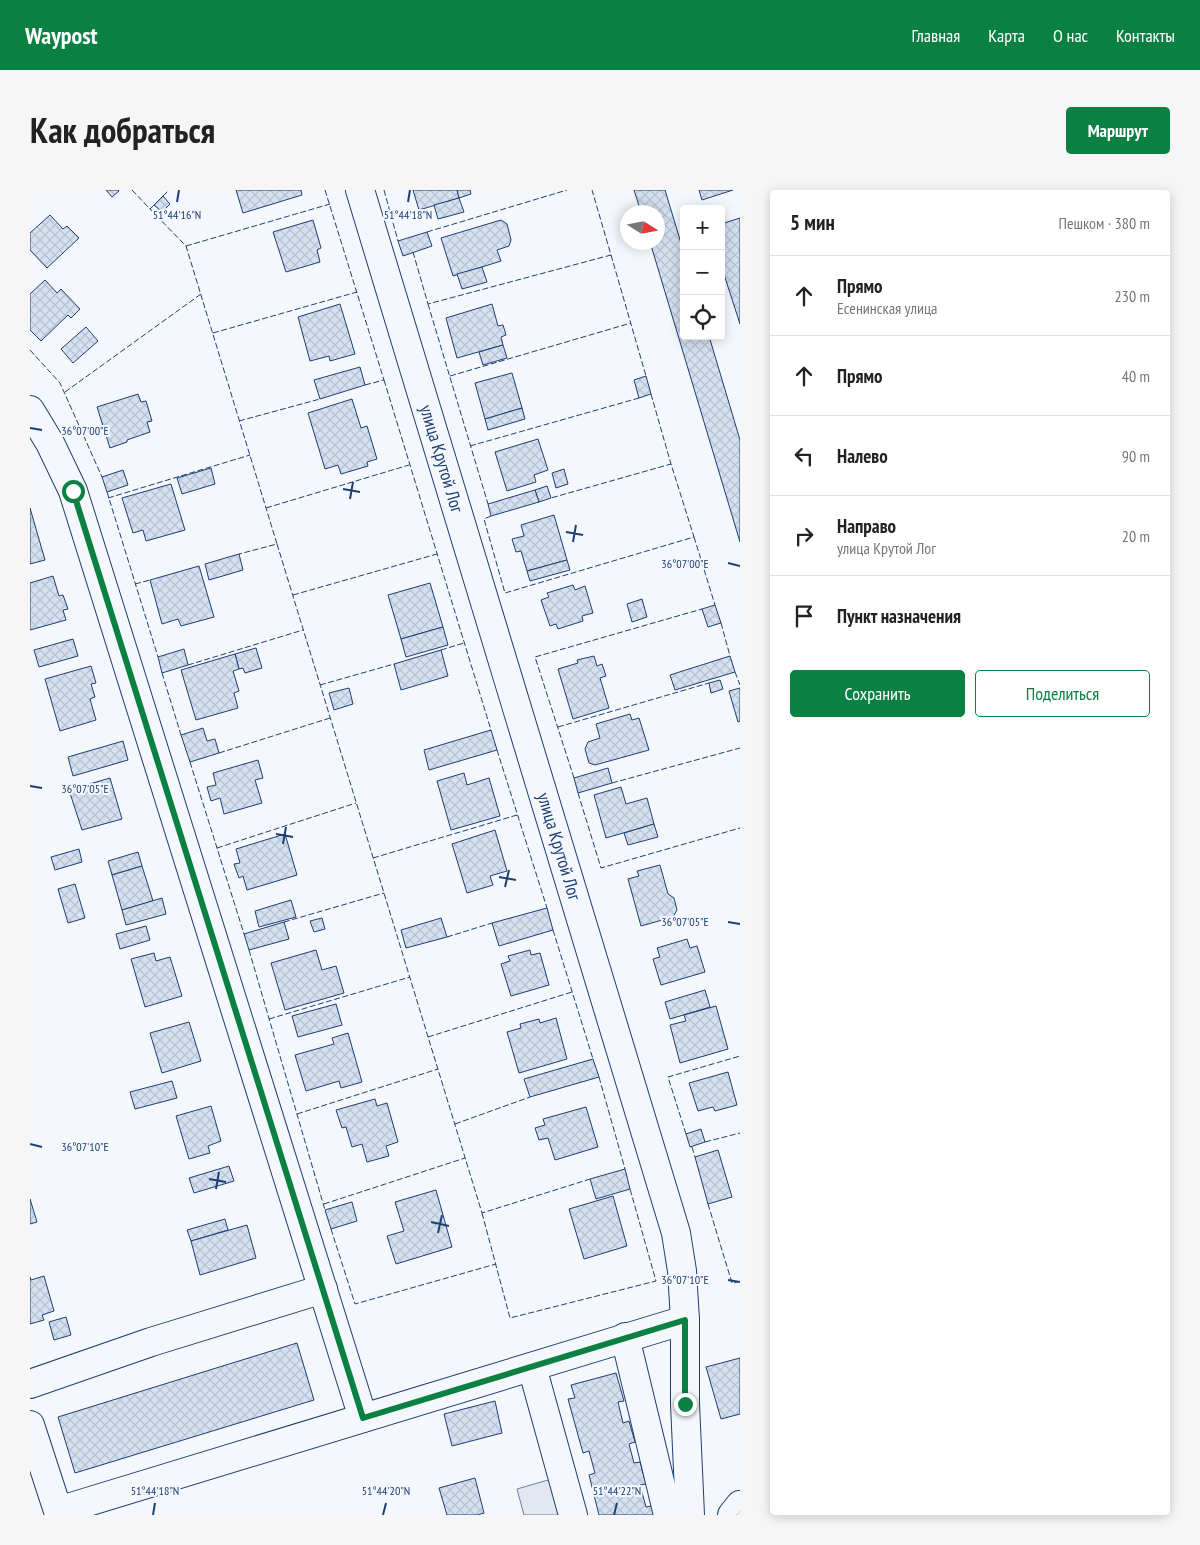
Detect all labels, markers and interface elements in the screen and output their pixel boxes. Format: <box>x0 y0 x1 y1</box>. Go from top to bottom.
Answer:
text: Waypost <box>25 20 98 51</box>
text: Главная <box>912 24 960 47</box>
text: Карта <box>988 24 1025 47</box>
text: О нас <box>1053 24 1088 47</box>
text: Контакты <box>1116 24 1175 47</box>
text: Как добраться <box>30 107 215 153</box>
button: Маршрут <box>1066 107 1170 154</box>
north arrow <box>620 205 665 250</box>
map controls <box>680 205 725 340</box>
button: + <box>680 205 725 250</box>
text: 51°44'16"N <box>153 207 201 222</box>
text: 51°44'18"N <box>384 207 432 222</box>
text: 5 мин <box>790 209 835 236</box>
text: Пешком · 380 m <box>1059 213 1150 233</box>
button: − <box>680 250 725 295</box>
text: Прямо <box>837 274 882 298</box>
icon: ahead <box>790 282 818 310</box>
text: 230 m <box>1115 286 1150 306</box>
button: locate <box>680 295 725 340</box>
text: Есенинская улица <box>837 298 937 318</box>
icon: ahead <box>790 362 818 390</box>
text: Прямо <box>837 364 882 388</box>
text: 40 m <box>1122 366 1150 386</box>
street label: улица Крутой Лог <box>415 402 469 516</box>
text: 36°07'00"E <box>61 423 109 438</box>
icon: left <box>790 442 818 470</box>
text: Налево <box>837 444 888 468</box>
text: 90 m <box>1122 446 1150 466</box>
route start <box>62 480 85 503</box>
text: Направо <box>837 514 896 538</box>
icon: right <box>790 522 818 550</box>
text: 20 m <box>1122 526 1150 546</box>
text: улица Крутой Лог <box>837 538 936 558</box>
text: 36°07'00"E <box>661 556 709 571</box>
icon: arrive <box>790 602 818 630</box>
text: Пункт назначения <box>837 604 961 628</box>
button: Сохранить <box>790 670 965 717</box>
button: Поделиться <box>975 670 1150 717</box>
text: 36°07'05"E <box>61 781 109 796</box>
street label: улица Крутой Лог <box>532 790 587 904</box>
text: 36°07'05"E <box>661 914 709 929</box>
text: 36°07'10"E <box>61 1139 109 1154</box>
text: 36°07'10"E <box>661 1272 709 1287</box>
route end <box>674 1393 697 1416</box>
text: 51°44'18"N <box>131 1483 179 1498</box>
text: 51°44'20"N <box>362 1483 410 1498</box>
text: 51°44'22"N <box>593 1483 641 1498</box>

